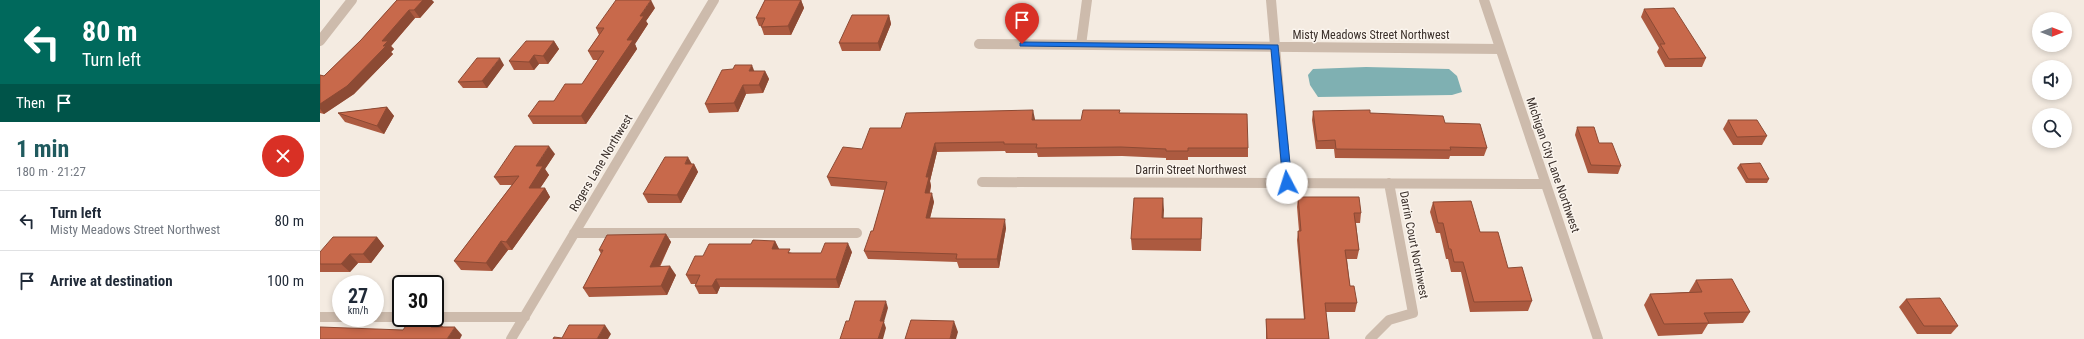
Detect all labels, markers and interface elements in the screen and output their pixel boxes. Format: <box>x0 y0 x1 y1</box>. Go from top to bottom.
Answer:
pin <box>1005 3 1039 44</box>
icon: arrive <box>1011 9 1033 31</box>
north arrow <box>2032 12 2072 52</box>
map controls <box>2032 12 2072 148</box>
text: 80 m <box>82 15 138 48</box>
icon: left <box>16 16 68 68</box>
street label: Misty Meadows Street Northwest <box>1292 28 1450 42</box>
text: Turn left <box>82 49 141 70</box>
button: sound <box>2032 60 2072 100</box>
icon: arrive <box>53 92 75 114</box>
text: Then <box>16 94 45 112</box>
street label: Michigan City Lane Northwest <box>1523 96 1583 235</box>
button: search <box>2032 108 2072 148</box>
street label: Rogers Lane Northwest <box>566 112 636 214</box>
text: 1 min <box>16 135 69 163</box>
button: close <box>262 135 304 177</box>
position arrow <box>1266 162 1308 204</box>
street label: Darrin Street Northwest <box>1135 163 1247 177</box>
text: 180 m · 21:27 <box>16 164 86 179</box>
street label: Darrin Court Northwest <box>1397 190 1431 300</box>
text: Turn left <box>50 204 101 222</box>
icon: left <box>16 210 38 232</box>
text: 80 m <box>274 212 304 230</box>
text: Misty Meadows Street Northwest <box>50 222 220 237</box>
icon: arrive <box>16 270 38 292</box>
text: Arrive at destination <box>50 272 173 290</box>
text: 100 m <box>267 272 304 290</box>
speed limit sign: 30 <box>392 275 444 327</box>
text: 27 <box>348 284 368 308</box>
text: km/h <box>348 305 368 316</box>

